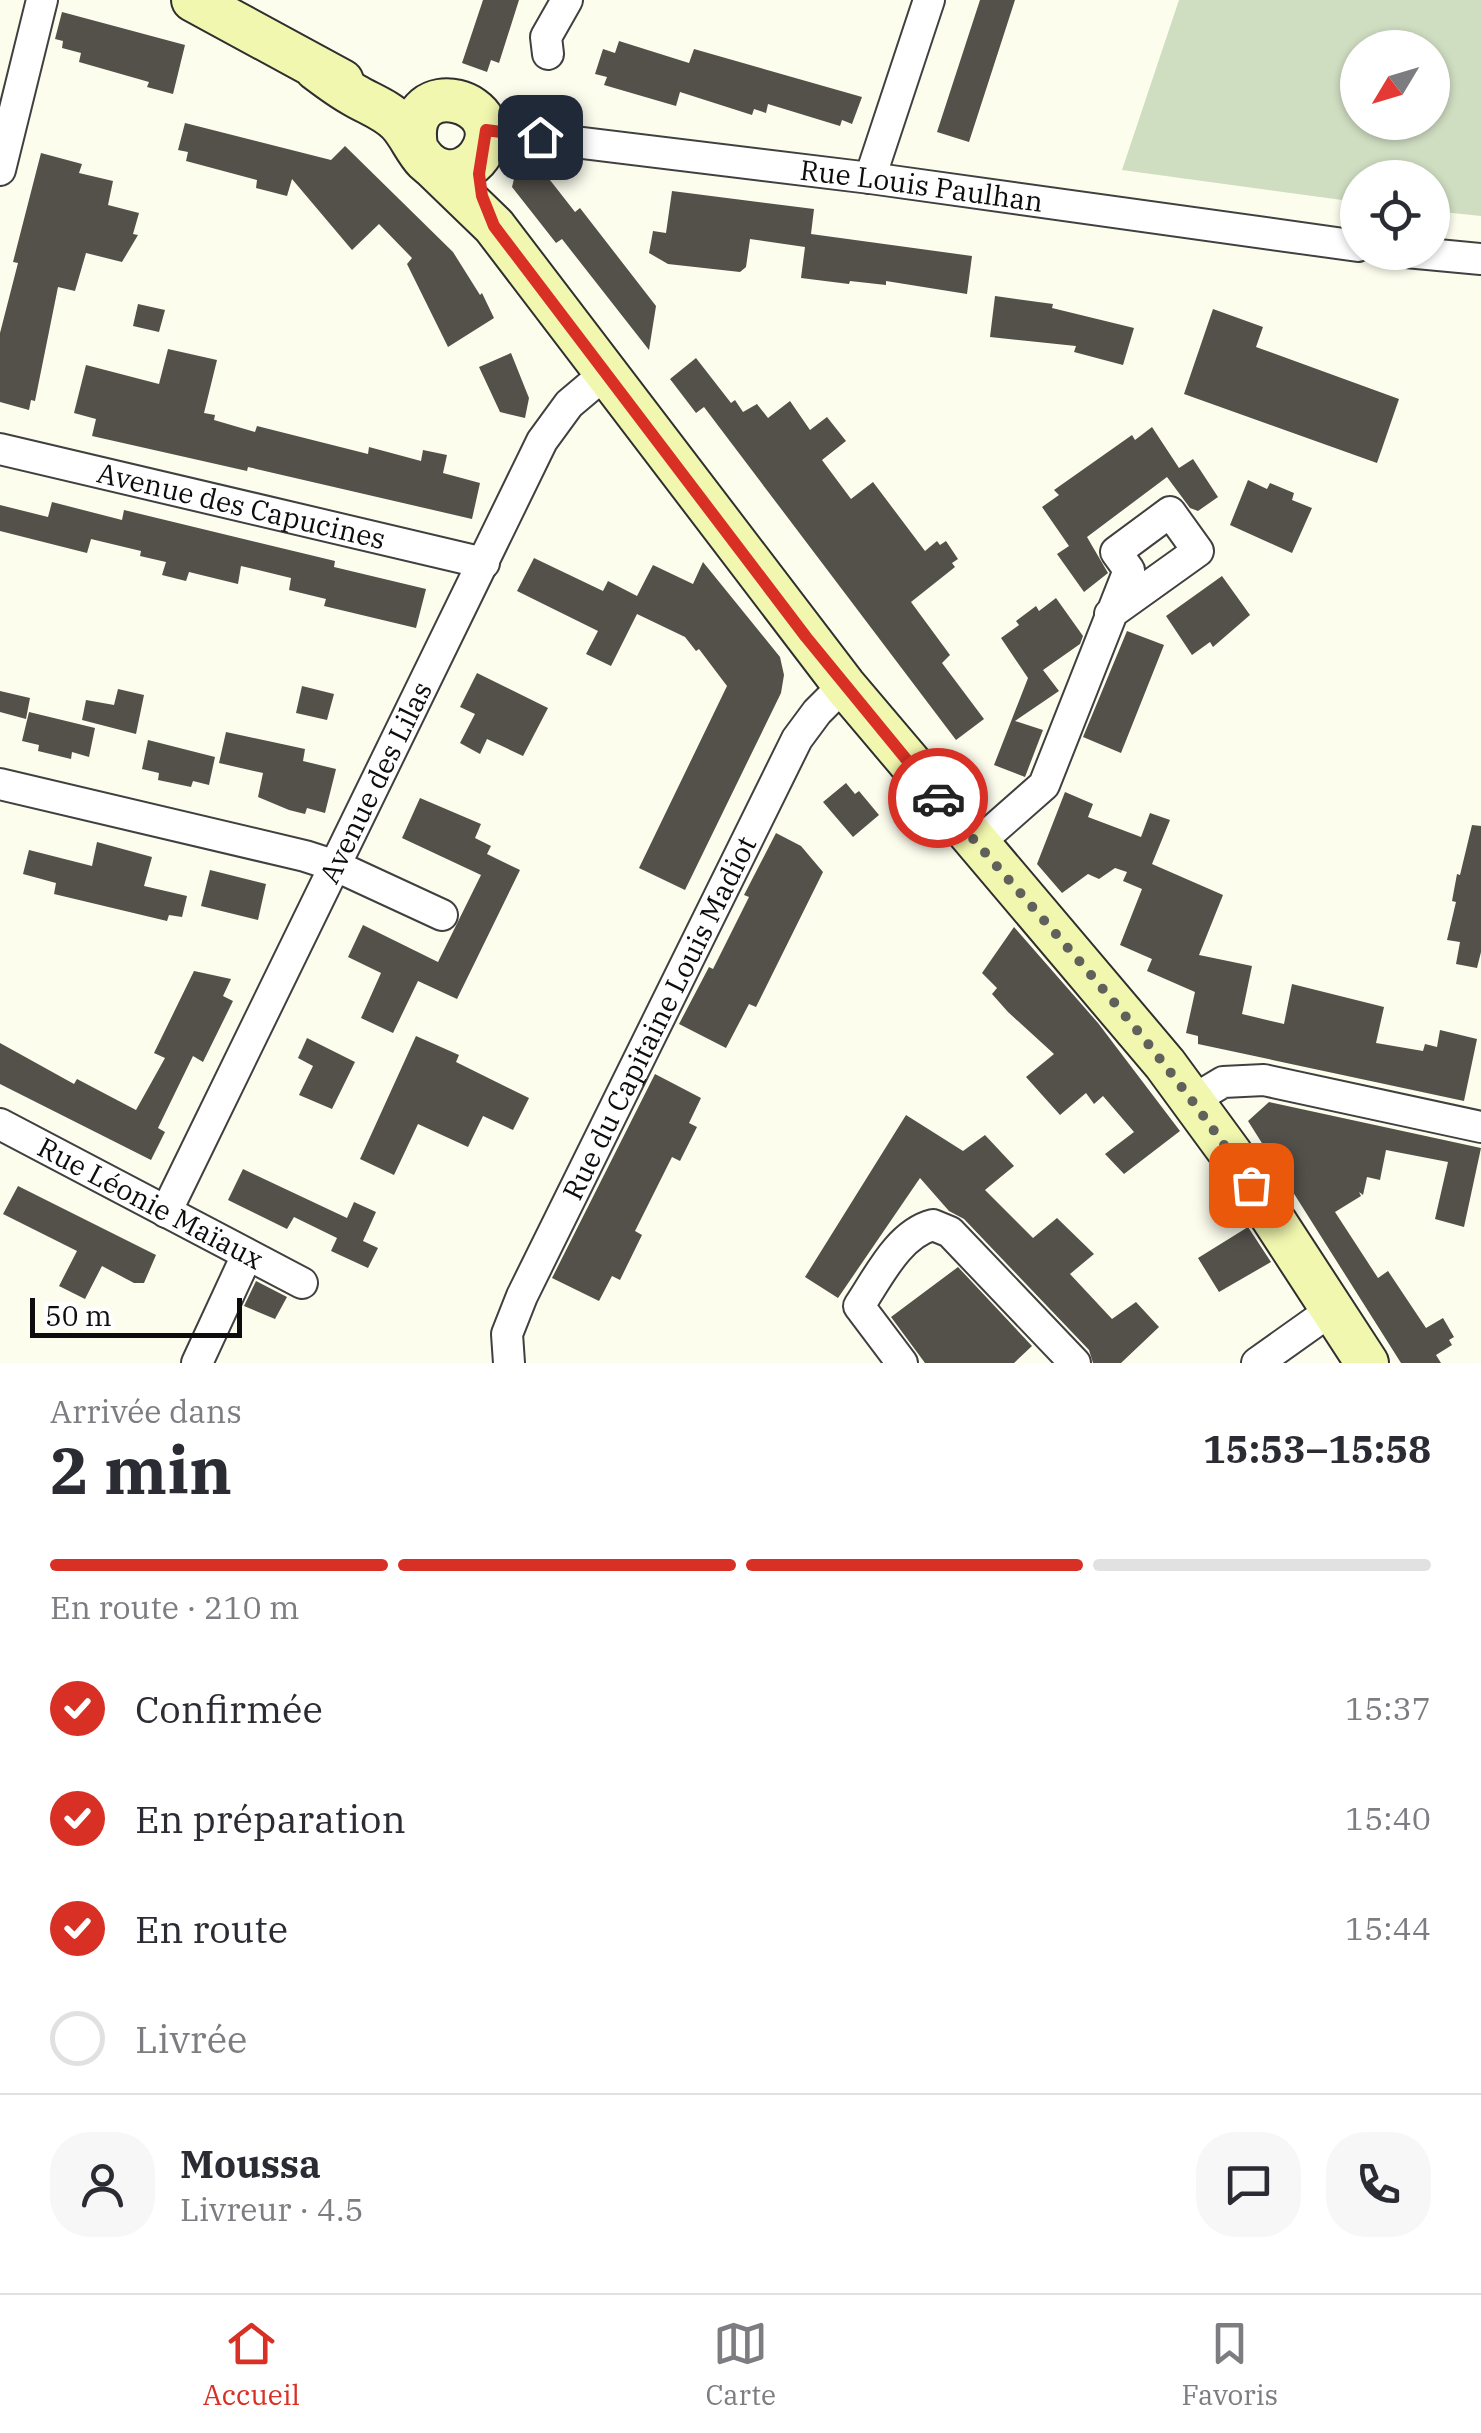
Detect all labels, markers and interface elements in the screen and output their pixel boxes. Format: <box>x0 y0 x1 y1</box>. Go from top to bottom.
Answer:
north arrow <box>1340 30 1450 140</box>
map controls <box>1340 30 1450 270</box>
pin <box>498 95 583 180</box>
icon: home <box>513 110 568 165</box>
street label: Rue Louis Paulhan <box>798 151 1046 220</box>
button: locate <box>1340 160 1450 270</box>
street label: Avenue des Capucines <box>94 454 389 557</box>
street label: Avenue des Lilas <box>310 675 440 889</box>
courier <box>888 748 988 848</box>
icon: car <box>911 771 966 826</box>
street label: Rue du Capitaine Louis Madiot <box>553 830 764 1206</box>
street label: Rue Léonie Maïaux <box>31 1128 270 1277</box>
pin <box>1209 1143 1294 1228</box>
icon: bag <box>1224 1158 1279 1213</box>
scale bar <box>30 1293 242 1338</box>
text: 50 m <box>45 1297 112 1334</box>
text: Arrivée dans <box>50 1390 242 1432</box>
text: 15:53–15:58 <box>1203 1424 1431 1473</box>
text: 2 min <box>50 1427 232 1512</box>
text: En route · 210 m <box>50 1586 300 1628</box>
icon: check <box>50 1681 105 1736</box>
text: Confirmée <box>135 1684 323 1733</box>
text: 15:37 <box>1345 1687 1431 1729</box>
icon: check <box>50 1791 105 1846</box>
text: En préparation <box>135 1794 406 1843</box>
text: 15:40 <box>1345 1797 1431 1839</box>
icon: check <box>50 1901 105 1956</box>
text: En route <box>135 1904 288 1953</box>
text: 15:44 <box>1345 1907 1431 1949</box>
text: Livrée <box>135 2014 247 2063</box>
button: person <box>50 2132 155 2237</box>
button: chat <box>1196 2132 1301 2237</box>
button: phone <box>1326 2132 1431 2237</box>
text: Moussa <box>180 2139 321 2188</box>
text: Livreur · 4.5 <box>180 2188 364 2230</box>
tab: Accueil <box>203 2316 300 2413</box>
tab: Carte <box>705 2316 776 2413</box>
tab: Favoris <box>1182 2316 1278 2413</box>

